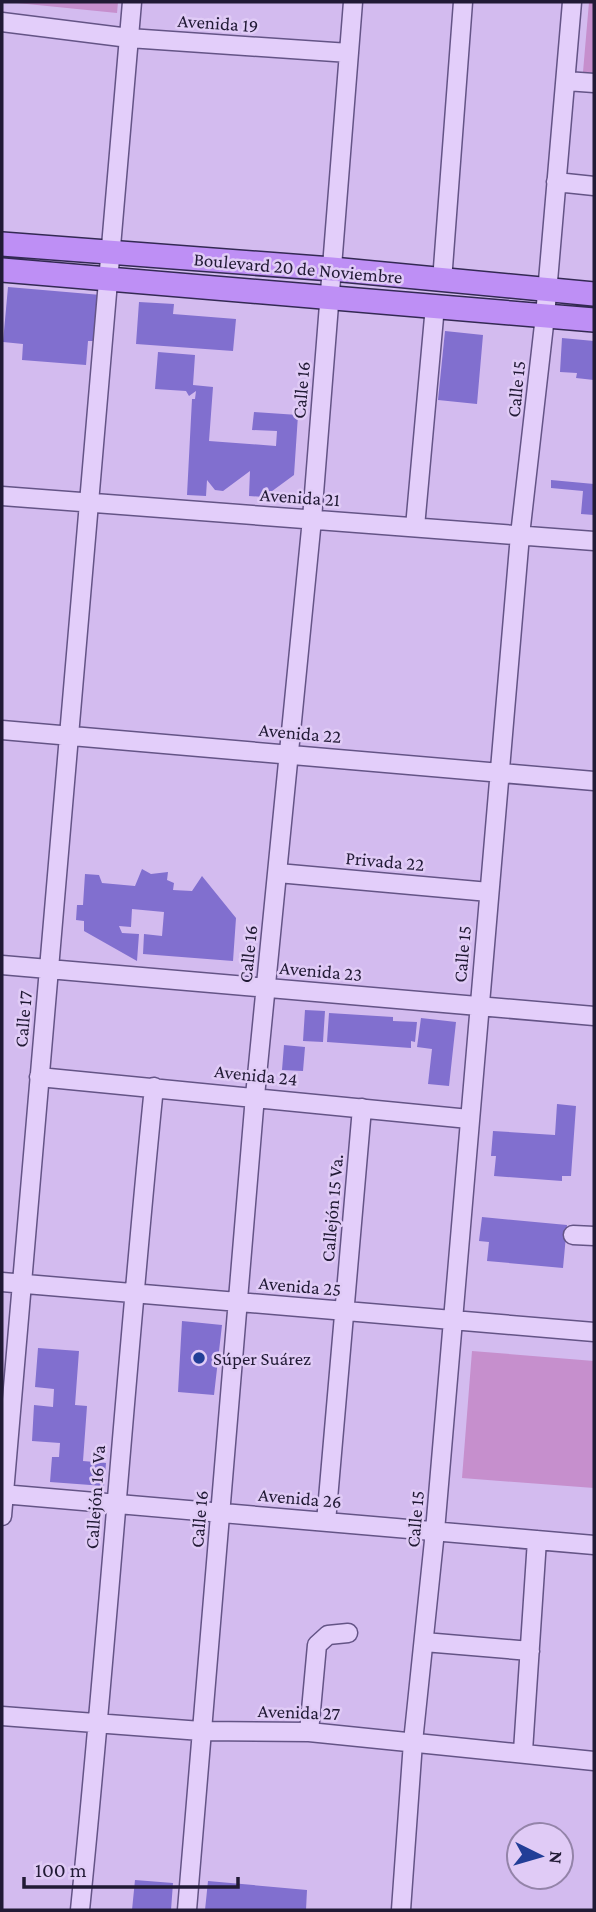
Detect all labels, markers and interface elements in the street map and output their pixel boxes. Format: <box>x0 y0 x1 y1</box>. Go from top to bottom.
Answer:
street label: Avenida 19 <box>177 10 259 36</box>
street label: Boulevard 20 de Noviembre <box>193 248 403 288</box>
street label: Calle 16 <box>288 360 314 420</box>
street label: Calle 15 <box>503 360 529 418</box>
street label: Avenida 21 <box>259 484 341 510</box>
street label: Avenida 22 <box>258 719 342 747</box>
street label: Privada 22 <box>345 847 425 875</box>
street label: Calle 16 <box>235 924 261 984</box>
street label: Calle 15 <box>449 925 475 983</box>
street label: Avenida 23 <box>279 957 363 985</box>
street label: Calle 17 <box>10 990 36 1048</box>
street label: Avenida 24 <box>213 1060 299 1090</box>
street label: Callejón 15 Va. <box>317 1153 348 1263</box>
street label: Avenida 25 <box>258 1272 342 1300</box>
place label: Súper Suárez <box>213 1348 311 1369</box>
marker: Súper Suárez <box>191 1350 207 1366</box>
street label: Callejón 16 Va <box>81 1444 110 1550</box>
street label: Avenida 26 <box>257 1484 343 1512</box>
street label: Calle 16 <box>186 1489 212 1549</box>
street label: Calle 15 <box>402 1490 428 1548</box>
street label: Avenida 27 <box>257 1700 341 1724</box>
north arrow <box>505 1821 575 1891</box>
scale bar <box>24 1846 238 1890</box>
text: N <box>545 1850 567 1865</box>
text: 100 m <box>35 1858 87 1882</box>

